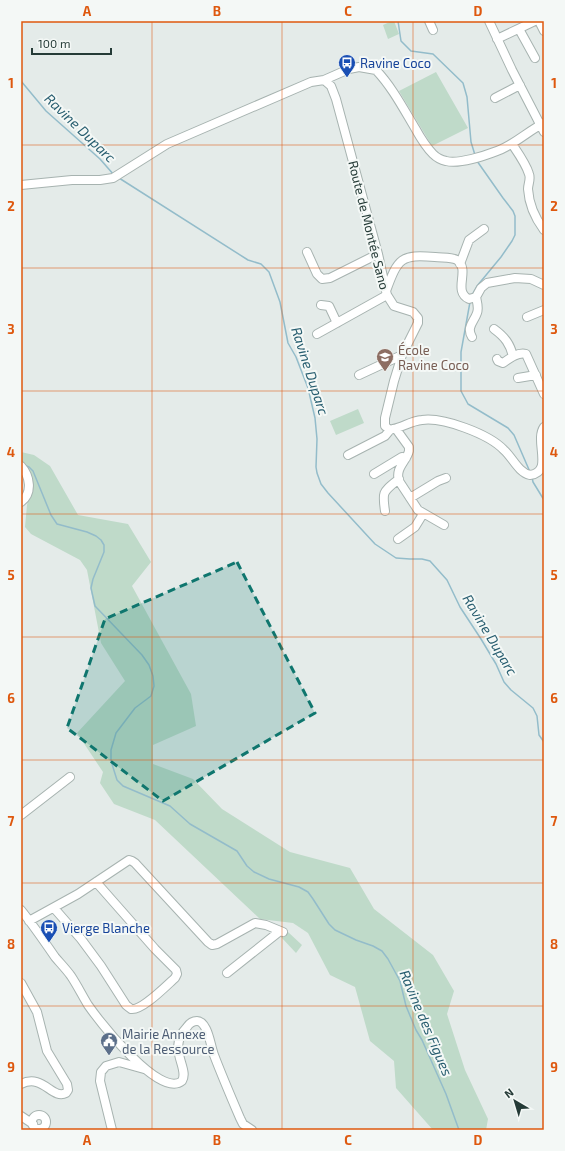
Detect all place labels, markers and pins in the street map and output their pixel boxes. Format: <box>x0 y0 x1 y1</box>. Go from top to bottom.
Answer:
bus stop icon: Ravine Coco <box>337 53 357 78</box>
place label: Ravine Coco <box>360 55 431 71</box>
place label: École Ravine Coco <box>398 341 469 373</box>
school or university icon: École Ravine Coco <box>375 347 395 372</box>
bus stop icon: Vierge Blanche <box>39 918 59 943</box>
place label: Vierge Blanche <box>62 920 150 936</box>
place label: Mairie Annexe de la Ressource <box>122 1026 214 1057</box>
public building icon: Mairie Annexe de la Ressource <box>99 1031 119 1056</box>

